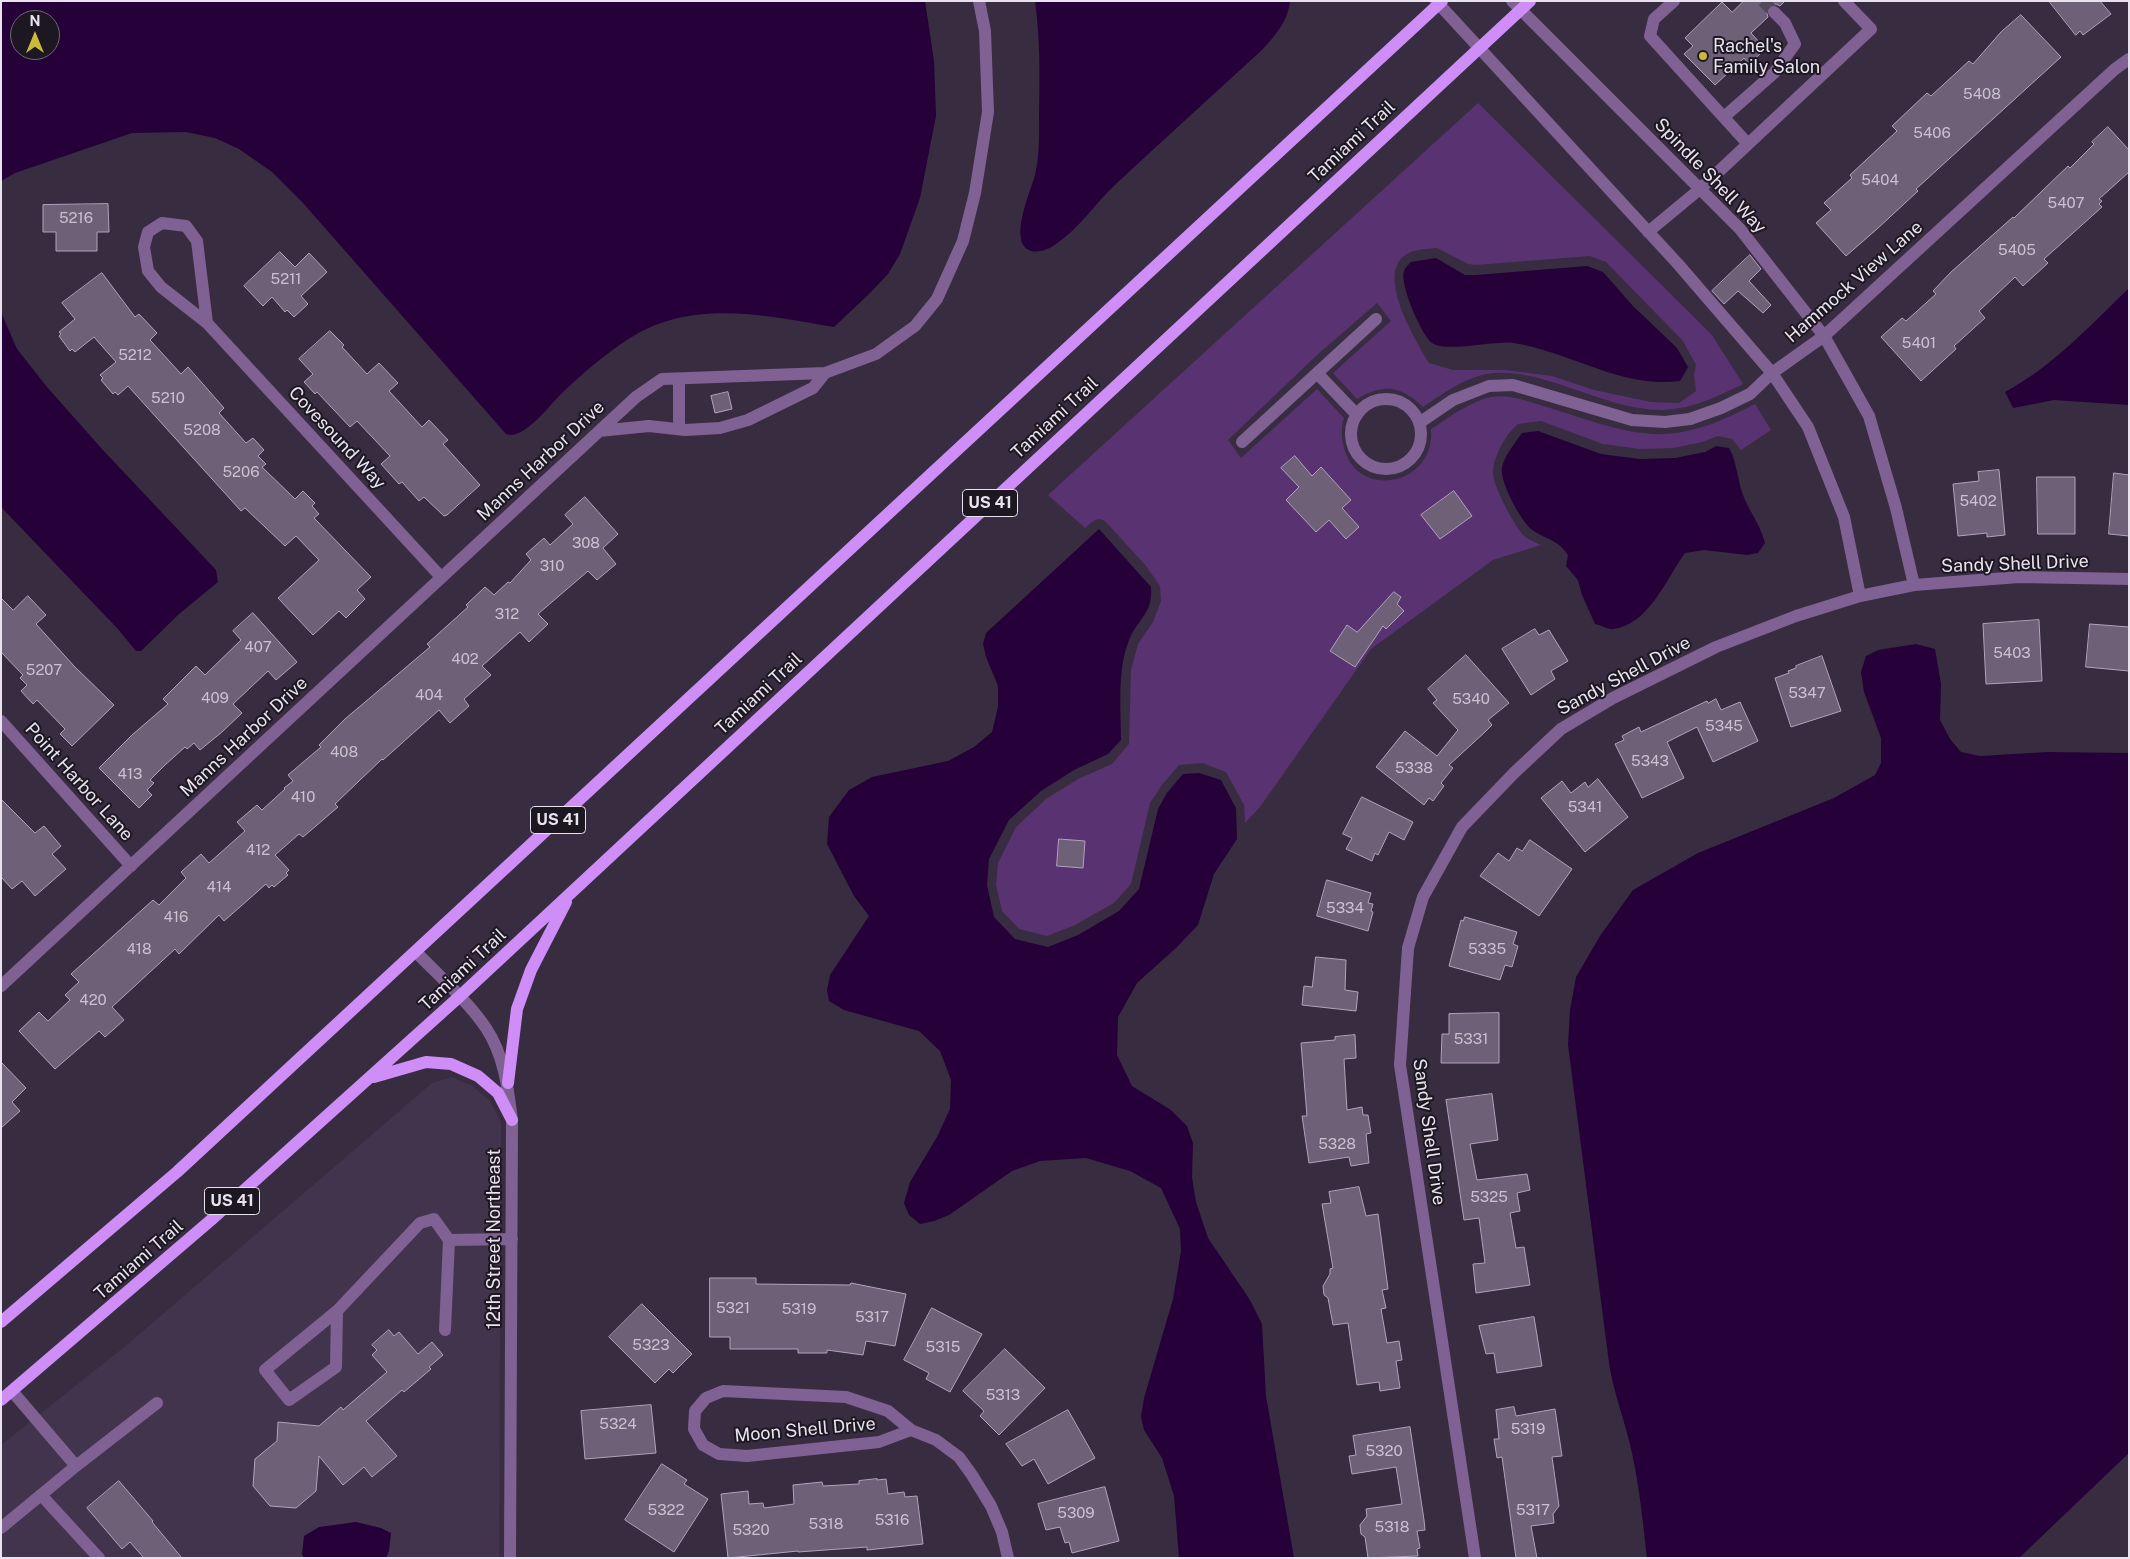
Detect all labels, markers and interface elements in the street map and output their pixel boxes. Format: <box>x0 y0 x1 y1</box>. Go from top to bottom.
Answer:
north arrow <box>10 10 60 60</box>
text: N <box>30 13 40 29</box>
place label: Rachel's Family Salon <box>1713 35 1820 78</box>
marker: Rachel's Family Salon <box>1697 50 1709 62</box>
house number: 5408 <box>1963 85 2001 103</box>
street label: Tamiami Trail <box>1304 96 1400 188</box>
street label: Spindle Shell Way <box>1650 114 1770 238</box>
house number: 5406 <box>1913 124 1951 142</box>
house number: 5404 <box>1861 171 1899 189</box>
house number: 5407 <box>2048 194 2084 212</box>
house number: 5216 <box>59 209 93 227</box>
street label: Hammock View Lane <box>1781 216 1927 348</box>
house number: 5405 <box>1998 241 2036 259</box>
house number: 5211 <box>271 270 301 288</box>
house number: 5401 <box>1902 334 1936 352</box>
house number: 5212 <box>118 346 152 364</box>
street label: Tamiami Trail <box>1007 372 1103 464</box>
street label: Covesound Way <box>284 382 390 494</box>
house number: 5210 <box>151 389 185 407</box>
street label: Manns Harbor Drive <box>473 396 609 526</box>
house number: 5208 <box>183 421 221 439</box>
house number: 5206 <box>223 463 259 481</box>
road number: US 41 <box>962 489 1018 516</box>
house number: 5402 <box>1959 492 1997 510</box>
house number: 308 <box>572 534 600 552</box>
street label: Sandy Shell Drive <box>1941 551 2089 577</box>
house number: 310 <box>540 557 564 575</box>
house number: 312 <box>495 605 519 623</box>
street label: Sandy Shell Drive <box>1554 632 1694 720</box>
house number: 407 <box>244 638 272 656</box>
house number: 5403 <box>1993 644 2031 662</box>
street label: Tamiami Trail <box>711 648 807 740</box>
house number: 402 <box>451 650 479 668</box>
house number: 5207 <box>26 661 62 679</box>
street label: Manns Harbor Drive <box>176 672 312 802</box>
house number: 5347 <box>1788 684 1826 702</box>
house number: 404 <box>415 686 443 704</box>
house number: 409 <box>201 689 229 707</box>
house number: 5340 <box>1452 690 1490 708</box>
house number: 5345 <box>1705 717 1743 735</box>
street label: Point Harbor Lane <box>20 719 138 845</box>
house number: 408 <box>330 743 358 761</box>
house number: 5343 <box>1631 752 1669 770</box>
house number: 5338 <box>1395 759 1433 777</box>
house number: 413 <box>118 765 142 783</box>
house number: 410 <box>291 788 315 806</box>
house number: 5341 <box>1568 798 1602 816</box>
road number: US 41 <box>530 806 586 834</box>
house number: 412 <box>246 841 270 859</box>
house number: 414 <box>207 878 231 896</box>
house number: 5334 <box>1326 899 1364 917</box>
house number: 416 <box>164 908 188 926</box>
street label: Tamiami Trail <box>415 924 511 1016</box>
house number: 418 <box>126 940 152 958</box>
house number: 5335 <box>1468 940 1506 958</box>
house number: 420 <box>79 991 107 1009</box>
house number: 5331 <box>1454 1030 1488 1048</box>
street label: Sandy Shell Drive <box>1408 1057 1450 1207</box>
house number: 5328 <box>1318 1135 1356 1153</box>
street label: 12th Street Northeast <box>483 1149 505 1329</box>
road number: US 41 <box>204 1188 260 1214</box>
house number: 5325 <box>1470 1188 1508 1206</box>
street label: Tamiami Trail <box>90 1216 188 1304</box>
house number: 5321 <box>716 1299 750 1317</box>
house number: 5319 <box>782 1300 816 1318</box>
house number: 5317 <box>855 1308 889 1326</box>
house number: 5323 <box>632 1336 670 1354</box>
house number: 5315 <box>926 1338 960 1356</box>
house number: 5313 <box>986 1386 1020 1404</box>
street label: Moon Shell Drive <box>734 1413 876 1447</box>
house number: 5324 <box>599 1415 637 1433</box>
house number: 5319 <box>1511 1420 1545 1438</box>
house number: 5320 <box>1365 1442 1403 1460</box>
house number: 5322 <box>648 1501 684 1519</box>
house number: 5317 <box>1516 1501 1550 1519</box>
house number: 5309 <box>1057 1504 1095 1522</box>
house number: 5316 <box>875 1511 909 1529</box>
house number: 5318 <box>809 1515 843 1533</box>
house number: 5318 <box>1375 1518 1409 1536</box>
house number: 5320 <box>732 1521 770 1539</box>

